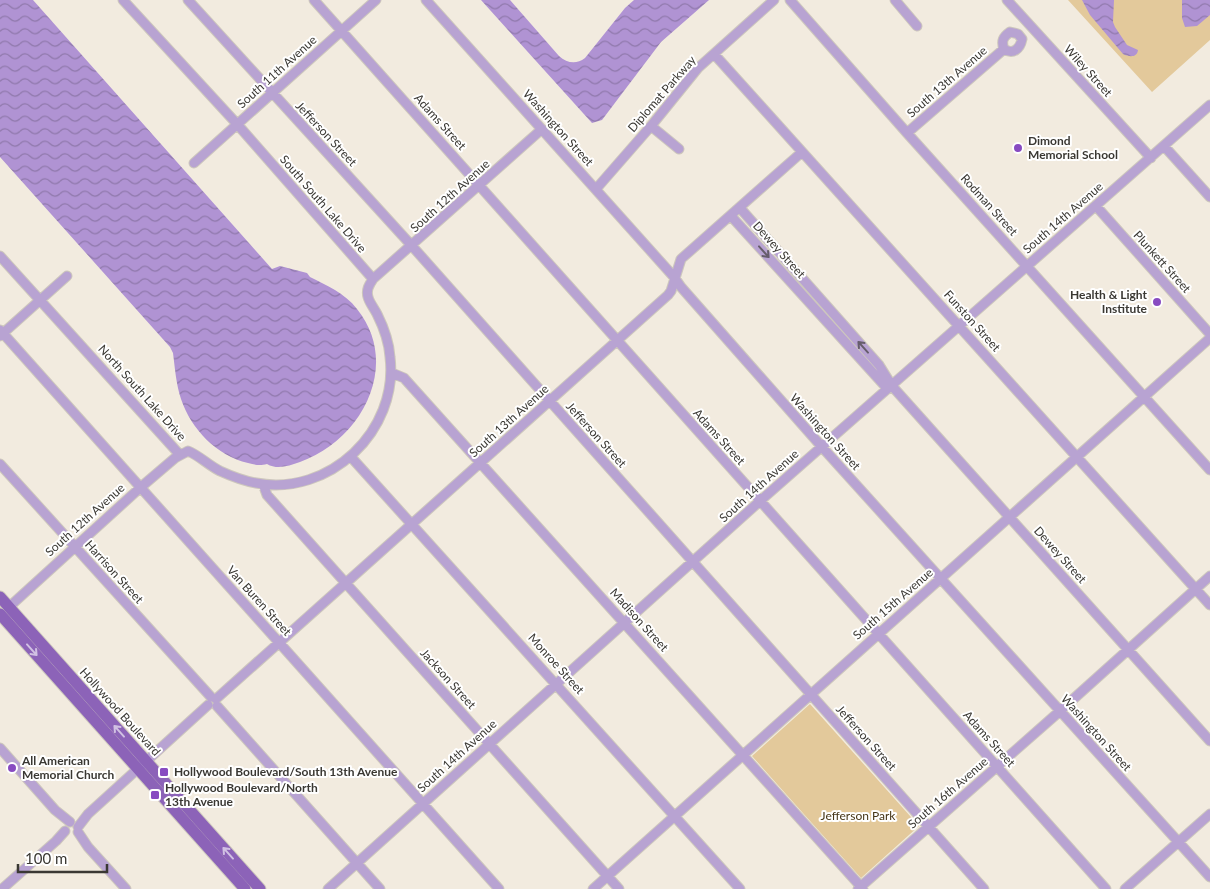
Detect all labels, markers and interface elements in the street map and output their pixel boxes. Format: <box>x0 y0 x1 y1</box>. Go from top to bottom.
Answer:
street label: South 11th Avenue <box>234 32 319 111</box>
street label: Wiley Street <box>1061 42 1116 100</box>
street label: South 13th Avenue <box>904 43 990 121</box>
street label: Diplomat Parkway <box>624 52 699 135</box>
street label: Washington Street <box>520 86 597 170</box>
street label: Adams Street <box>411 90 470 153</box>
street label: Jefferson Street <box>293 98 361 170</box>
place label: Dimond Memorial School <box>1028 133 1118 162</box>
marker: Dimond Memorial School <box>1012 142 1024 154</box>
street label: South South Lake Drive <box>277 152 370 255</box>
street label: South 12th Avenue <box>407 156 492 235</box>
street label: Rodman Street <box>958 171 1021 239</box>
street label: South 14th Avenue <box>1020 179 1106 257</box>
street label: Dewey Street <box>750 218 809 282</box>
street label: Plunkett Street <box>1131 228 1195 296</box>
one-way arrow <box>758 245 770 258</box>
street label: Funston Street <box>941 287 1004 355</box>
place label: Health & Light Institute <box>1070 287 1148 316</box>
marker: Health & Light Institute <box>1151 296 1163 308</box>
one-way arrow <box>858 340 869 353</box>
street label: North South Lake Drive <box>95 342 189 444</box>
street label: South 13th Avenue <box>466 381 551 460</box>
street label: Washington Street <box>787 390 864 474</box>
street label: Jefferson Street <box>563 399 630 471</box>
street label: Adams Street <box>690 405 749 468</box>
street label: South 14th Avenue <box>716 446 801 525</box>
street label: South 12th Avenue <box>42 480 127 559</box>
street label: Dewey Street <box>1031 523 1090 587</box>
street label: Harrison Street <box>82 537 147 607</box>
street label: Van Buren Street <box>224 563 295 639</box>
street label: South 15th Avenue <box>850 565 936 643</box>
street label: Madison Street <box>607 585 672 655</box>
street label: Monroe Street <box>525 630 588 698</box>
one-way arrow <box>27 643 38 656</box>
street label: Jackson Street <box>417 645 480 712</box>
street label: Hollywood Boulevard <box>77 664 164 759</box>
street label: Washington Street <box>1058 691 1135 775</box>
street label: Jefferson Street <box>833 702 900 774</box>
street label: Adams Street <box>960 707 1019 770</box>
street label: South 14th Avenue <box>414 716 499 795</box>
one-way arrow <box>114 725 125 738</box>
place label: All American Memorial Church <box>21 753 115 782</box>
street label: South 16th Avenue <box>905 754 991 832</box>
marker: All American Memorial Church <box>6 762 18 774</box>
place label: Hollywood Boulevard/South 13th Avenue <box>174 764 398 779</box>
marker: Hollywood Boulevard/South 13th Avenue <box>158 766 170 778</box>
place label: Hollywood Boulevard/North 13th Avenue <box>165 780 318 809</box>
marker: Hollywood Boulevard/North 13th Avenue <box>149 789 161 801</box>
park label: Jefferson Park <box>821 808 896 823</box>
scale bar <box>18 842 106 874</box>
one-way arrow <box>222 846 233 859</box>
text: 100 m <box>25 849 67 867</box>

